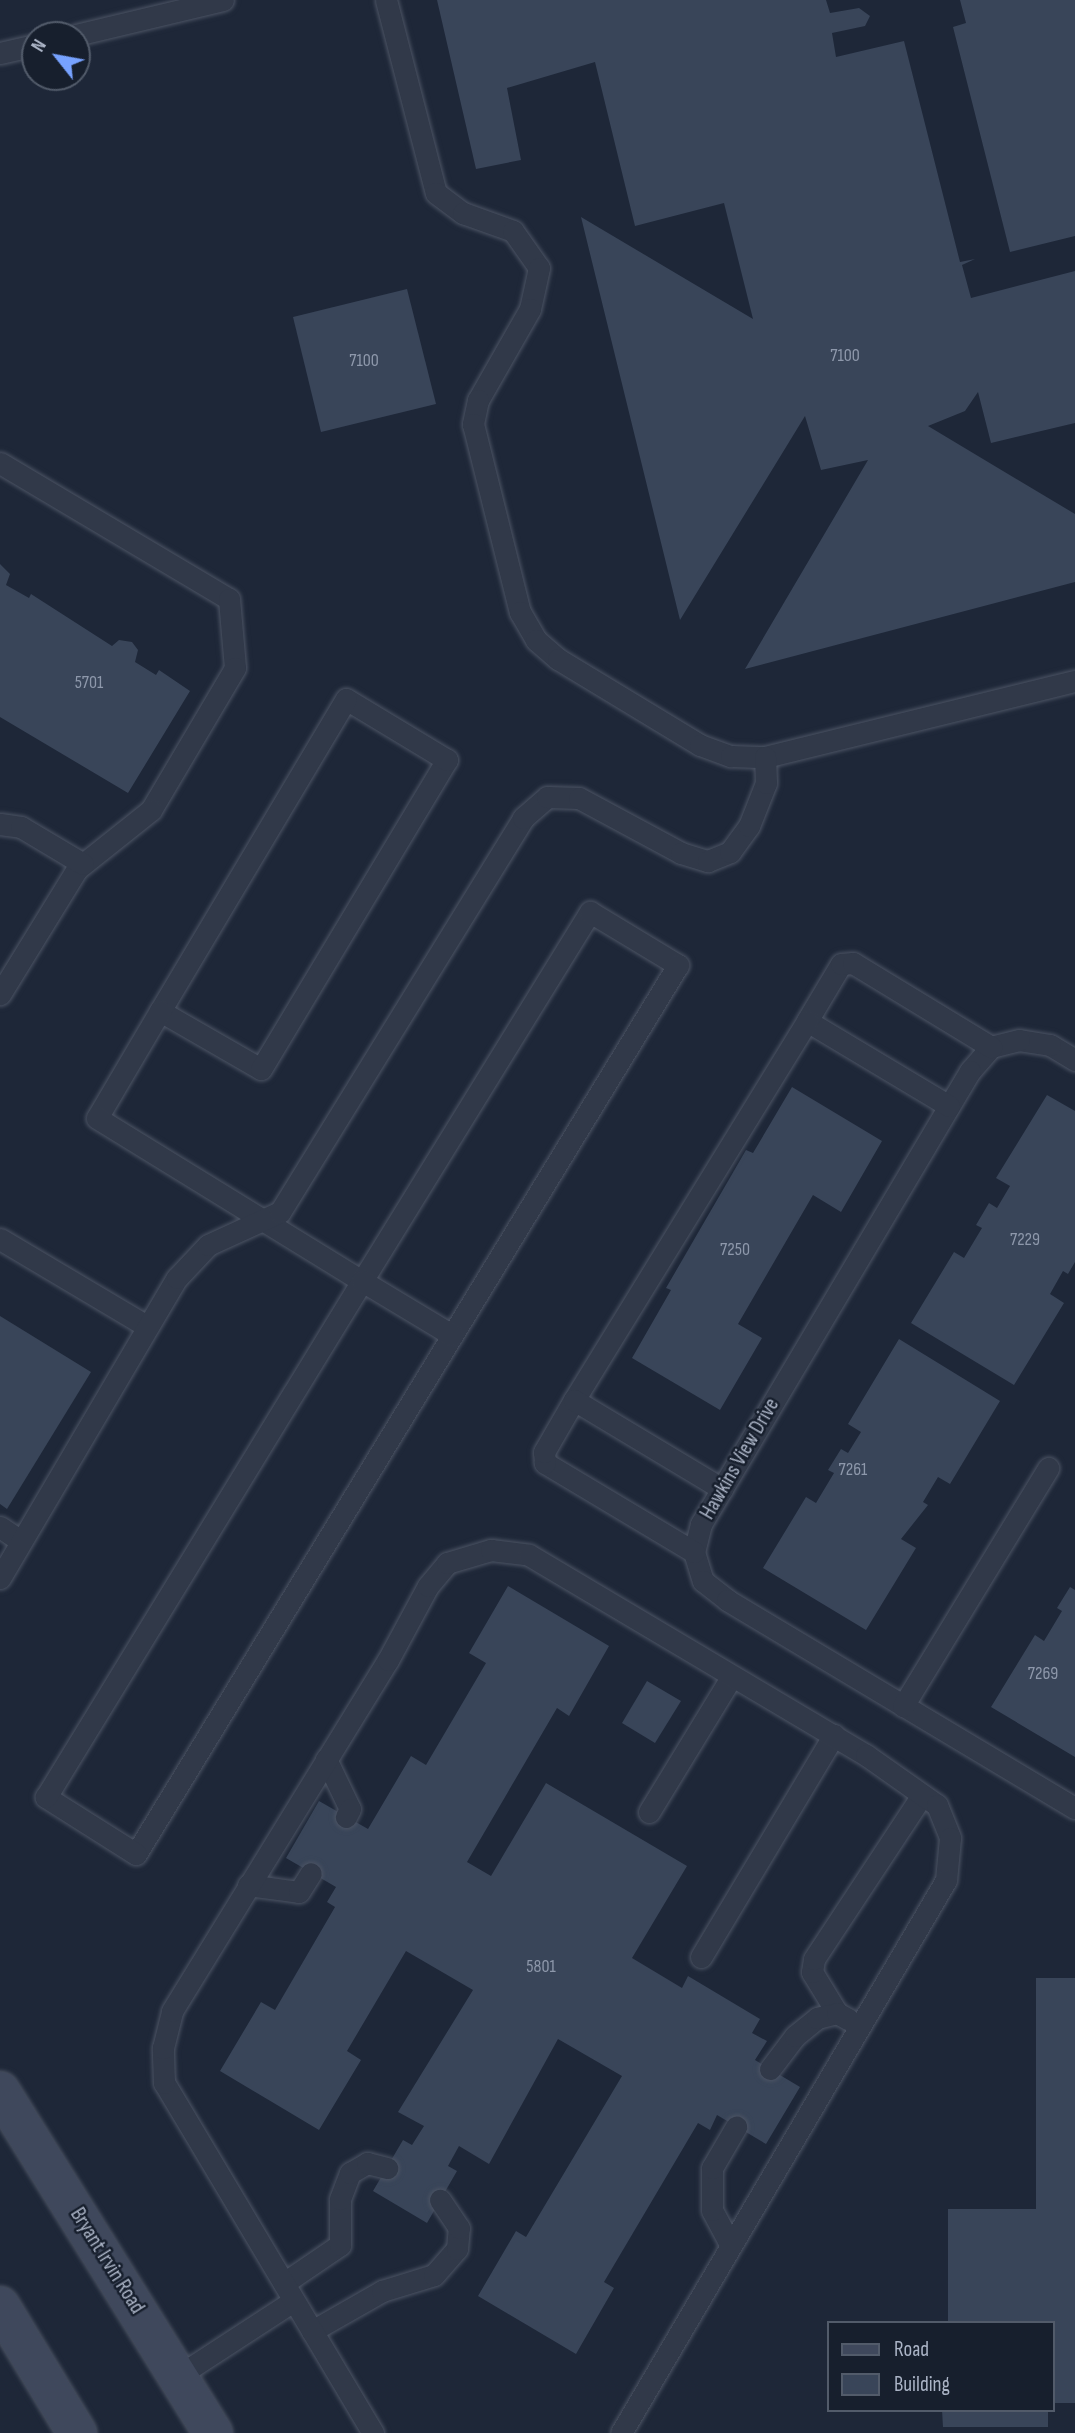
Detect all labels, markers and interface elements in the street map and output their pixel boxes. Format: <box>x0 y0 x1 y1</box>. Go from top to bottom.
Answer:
north arrow <box>21 21 91 91</box>
text: N <box>27 36 52 56</box>
house number: 7100 <box>830 345 860 367</box>
house number: 7100 <box>349 350 379 372</box>
house number: 5701 <box>75 672 103 694</box>
house number: 7229 <box>1010 1229 1040 1251</box>
house number: 7250 <box>720 1239 750 1261</box>
street label: Hawkins View Drive <box>695 1394 785 1524</box>
house number: 7261 <box>839 1459 867 1481</box>
house number: 7269 <box>1028 1663 1058 1685</box>
house number: 5801 <box>526 1956 556 1978</box>
street label: Bryant Irvin Road <box>64 2203 150 2319</box>
legend <box>827 2321 1054 2412</box>
text: Road <box>894 2337 929 2362</box>
text: Building <box>894 2372 950 2397</box>

